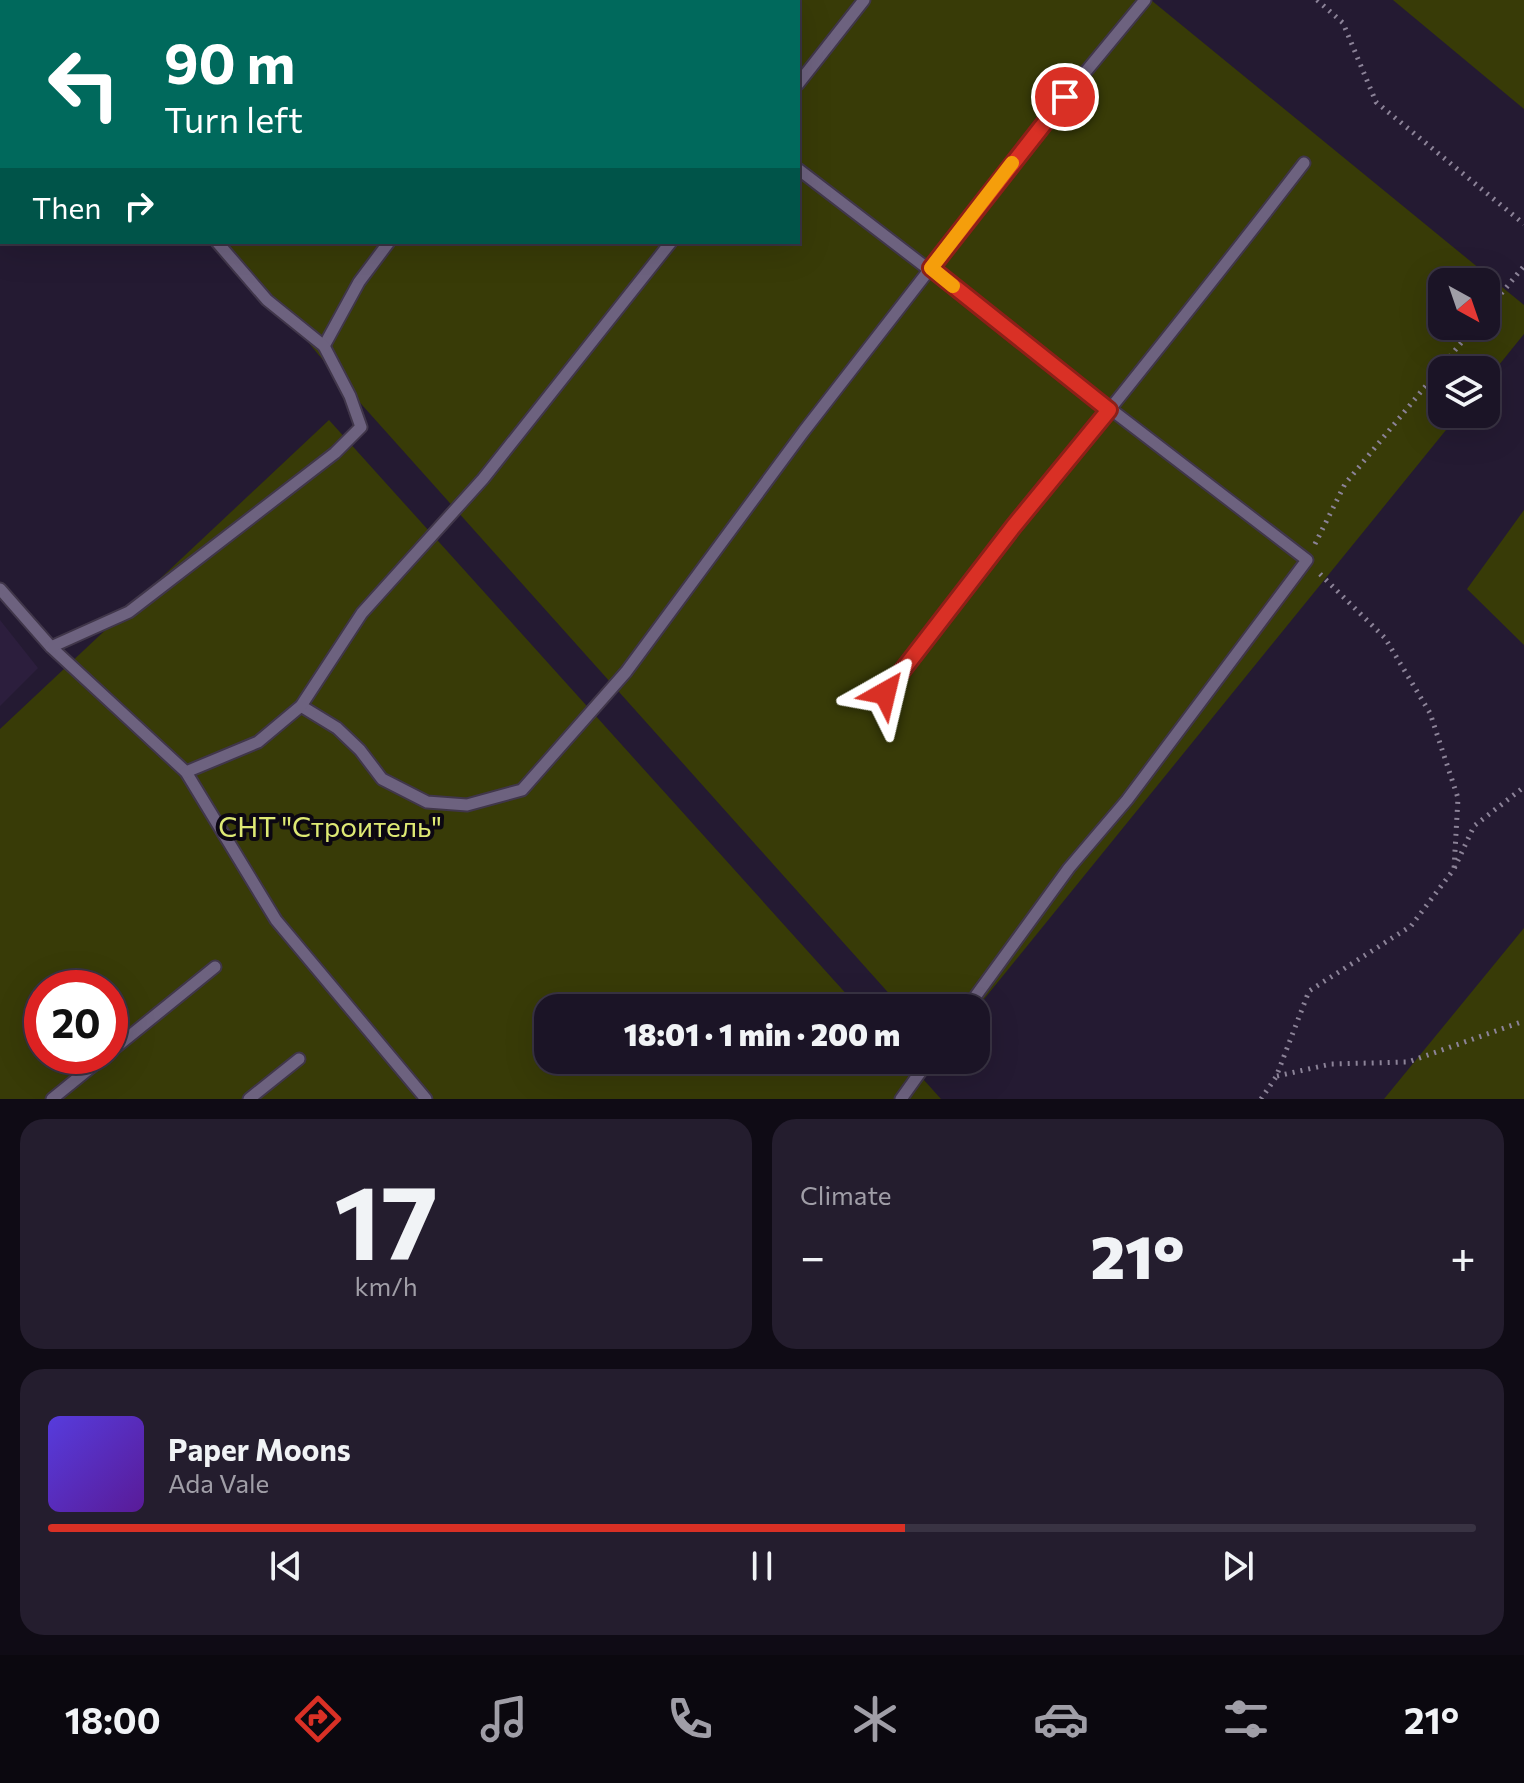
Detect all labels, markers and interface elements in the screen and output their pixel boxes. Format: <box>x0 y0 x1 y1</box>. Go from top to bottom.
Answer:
text: 90 m <box>164 27 295 96</box>
icon: left <box>32 32 136 136</box>
pin <box>1031 63 1099 131</box>
icon: arrive <box>1043 75 1087 119</box>
text: Turn left <box>164 96 303 140</box>
icon: right <box>117 184 161 228</box>
text: Then <box>32 188 101 225</box>
north arrow <box>1428 268 1500 340</box>
map controls <box>1428 268 1500 428</box>
button: layers <box>1428 356 1500 428</box>
position arrow <box>843 651 927 735</box>
park label: СНТ "Строитель" <box>218 809 442 843</box>
speed limit sign: 20 <box>24 970 128 1074</box>
text: 18:01 · 1 min · 200 m <box>624 1015 900 1052</box>
text: 17 <box>334 1154 438 1281</box>
text: Climate <box>800 1179 892 1210</box>
text: 21° <box>1090 1218 1185 1291</box>
text: − <box>800 1228 825 1282</box>
text: + <box>1450 1228 1476 1282</box>
text: km/h <box>354 1270 418 1301</box>
text: Paper Moons <box>168 1430 351 1467</box>
text: Ada Vale <box>168 1467 269 1498</box>
icon: previous <box>264 1544 308 1588</box>
icon: pause <box>740 1544 784 1588</box>
icon: next <box>1216 1544 1260 1588</box>
icon: directions <box>290 1691 346 1747</box>
icon: music <box>476 1691 532 1747</box>
icon: phone <box>662 1691 718 1747</box>
icon: climate <box>847 1691 903 1747</box>
icon: car <box>1033 1691 1089 1747</box>
icon: filters <box>1218 1691 1274 1747</box>
text: 18:00 <box>65 1697 161 1741</box>
text: 21° <box>1404 1697 1459 1741</box>

